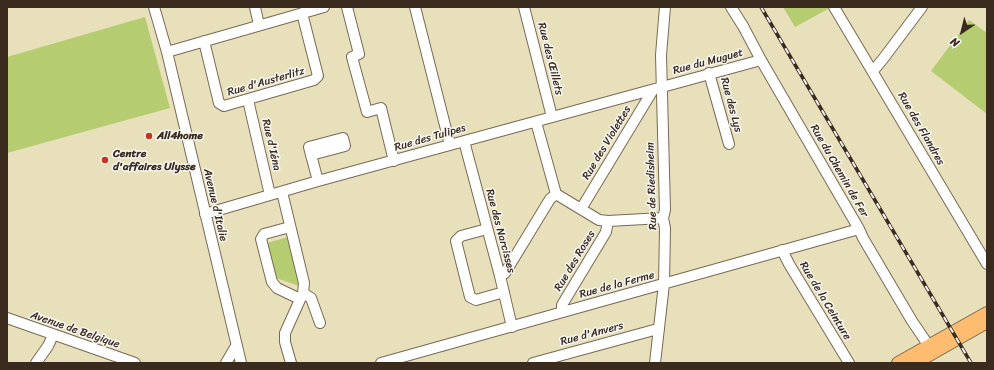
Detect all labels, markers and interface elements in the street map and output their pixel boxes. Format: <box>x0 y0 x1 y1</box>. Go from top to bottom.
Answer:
north arrow <box>942 12 982 52</box>
street label: Rue des Œillets <box>535 21 565 97</box>
text: N <box>946 32 963 52</box>
street label: Rue du Muguet <box>671 46 745 78</box>
street label: Rue d'Austerlitz <box>226 65 306 99</box>
street label: Rue des Lys <box>717 76 745 134</box>
street label: Rue des Flandres <box>895 90 947 168</box>
street label: Rue des Violettes <box>580 104 634 182</box>
street label: Rue d'Iéna <box>259 118 283 172</box>
street label: Rue des Tulipes <box>393 122 467 154</box>
street label: Rue du Chemin de Fer <box>807 122 871 220</box>
place label: All4home <box>157 129 203 143</box>
marker: All4home <box>144 131 154 141</box>
street label: Rue de Riedisheim <box>644 142 660 230</box>
place label: Centre d'affaires Ulysse <box>113 147 196 173</box>
marker: Centre d'affaires Ulysse <box>100 155 110 165</box>
street label: Avenue d'Italie <box>200 167 230 243</box>
street label: Rue des Narcisses <box>482 187 518 275</box>
street label: Rue des Roses <box>552 228 598 294</box>
street label: Rue de la Ceinture <box>796 259 854 343</box>
street label: Rue de la Ferme <box>578 269 656 301</box>
street label: Avenue de Belgique <box>29 309 121 351</box>
street label: Rue d'Anvers <box>559 319 625 349</box>

